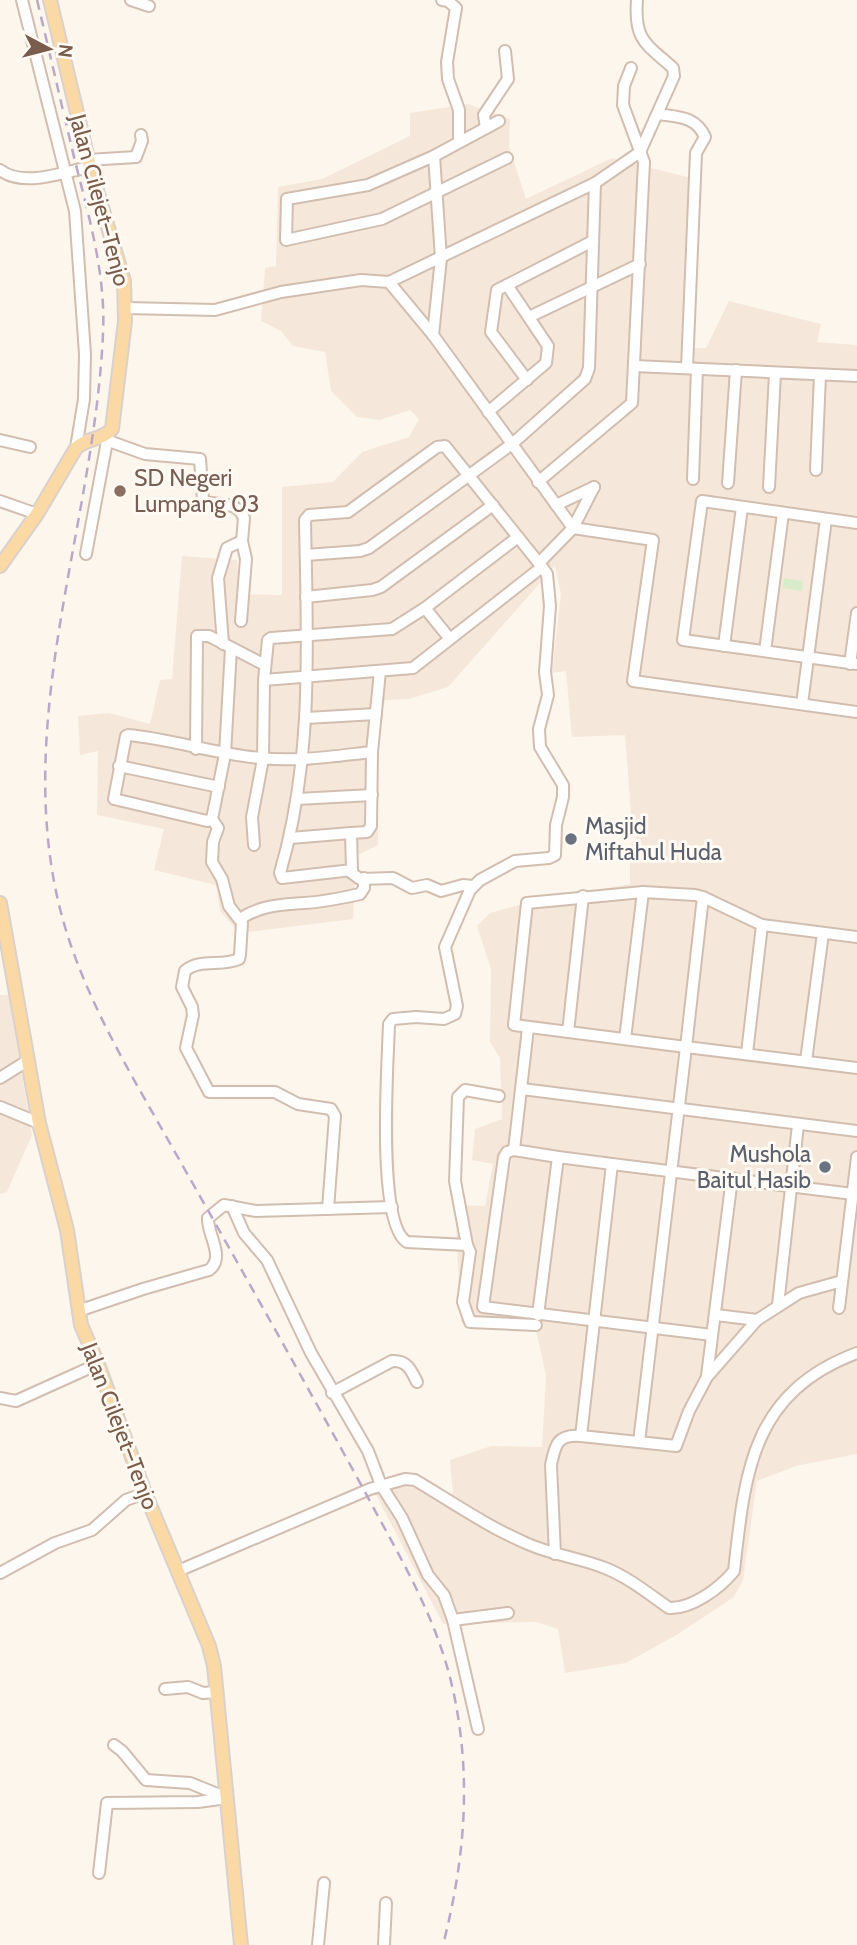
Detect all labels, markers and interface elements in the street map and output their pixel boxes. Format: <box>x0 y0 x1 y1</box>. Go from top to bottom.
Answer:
north arrow <box>14 14 84 84</box>
text: N <box>53 43 78 59</box>
street label: Jalan Cilejet–Tenjo <box>63 110 136 289</box>
place label: SD Negeri Lumpang 03 <box>134 464 259 518</box>
marker: SD Negeri Lumpang 03 <box>112 483 128 499</box>
place label: Masjid Miftahul Huda <box>585 812 722 866</box>
marker: Masjid Miftahul Huda <box>563 831 579 847</box>
place label: Mushola Baitul Hasib <box>697 1140 811 1194</box>
marker: Mushola Baitul Hasib <box>817 1159 833 1175</box>
street label: Jalan Cilejet–Tenjo <box>75 1338 165 1513</box>

